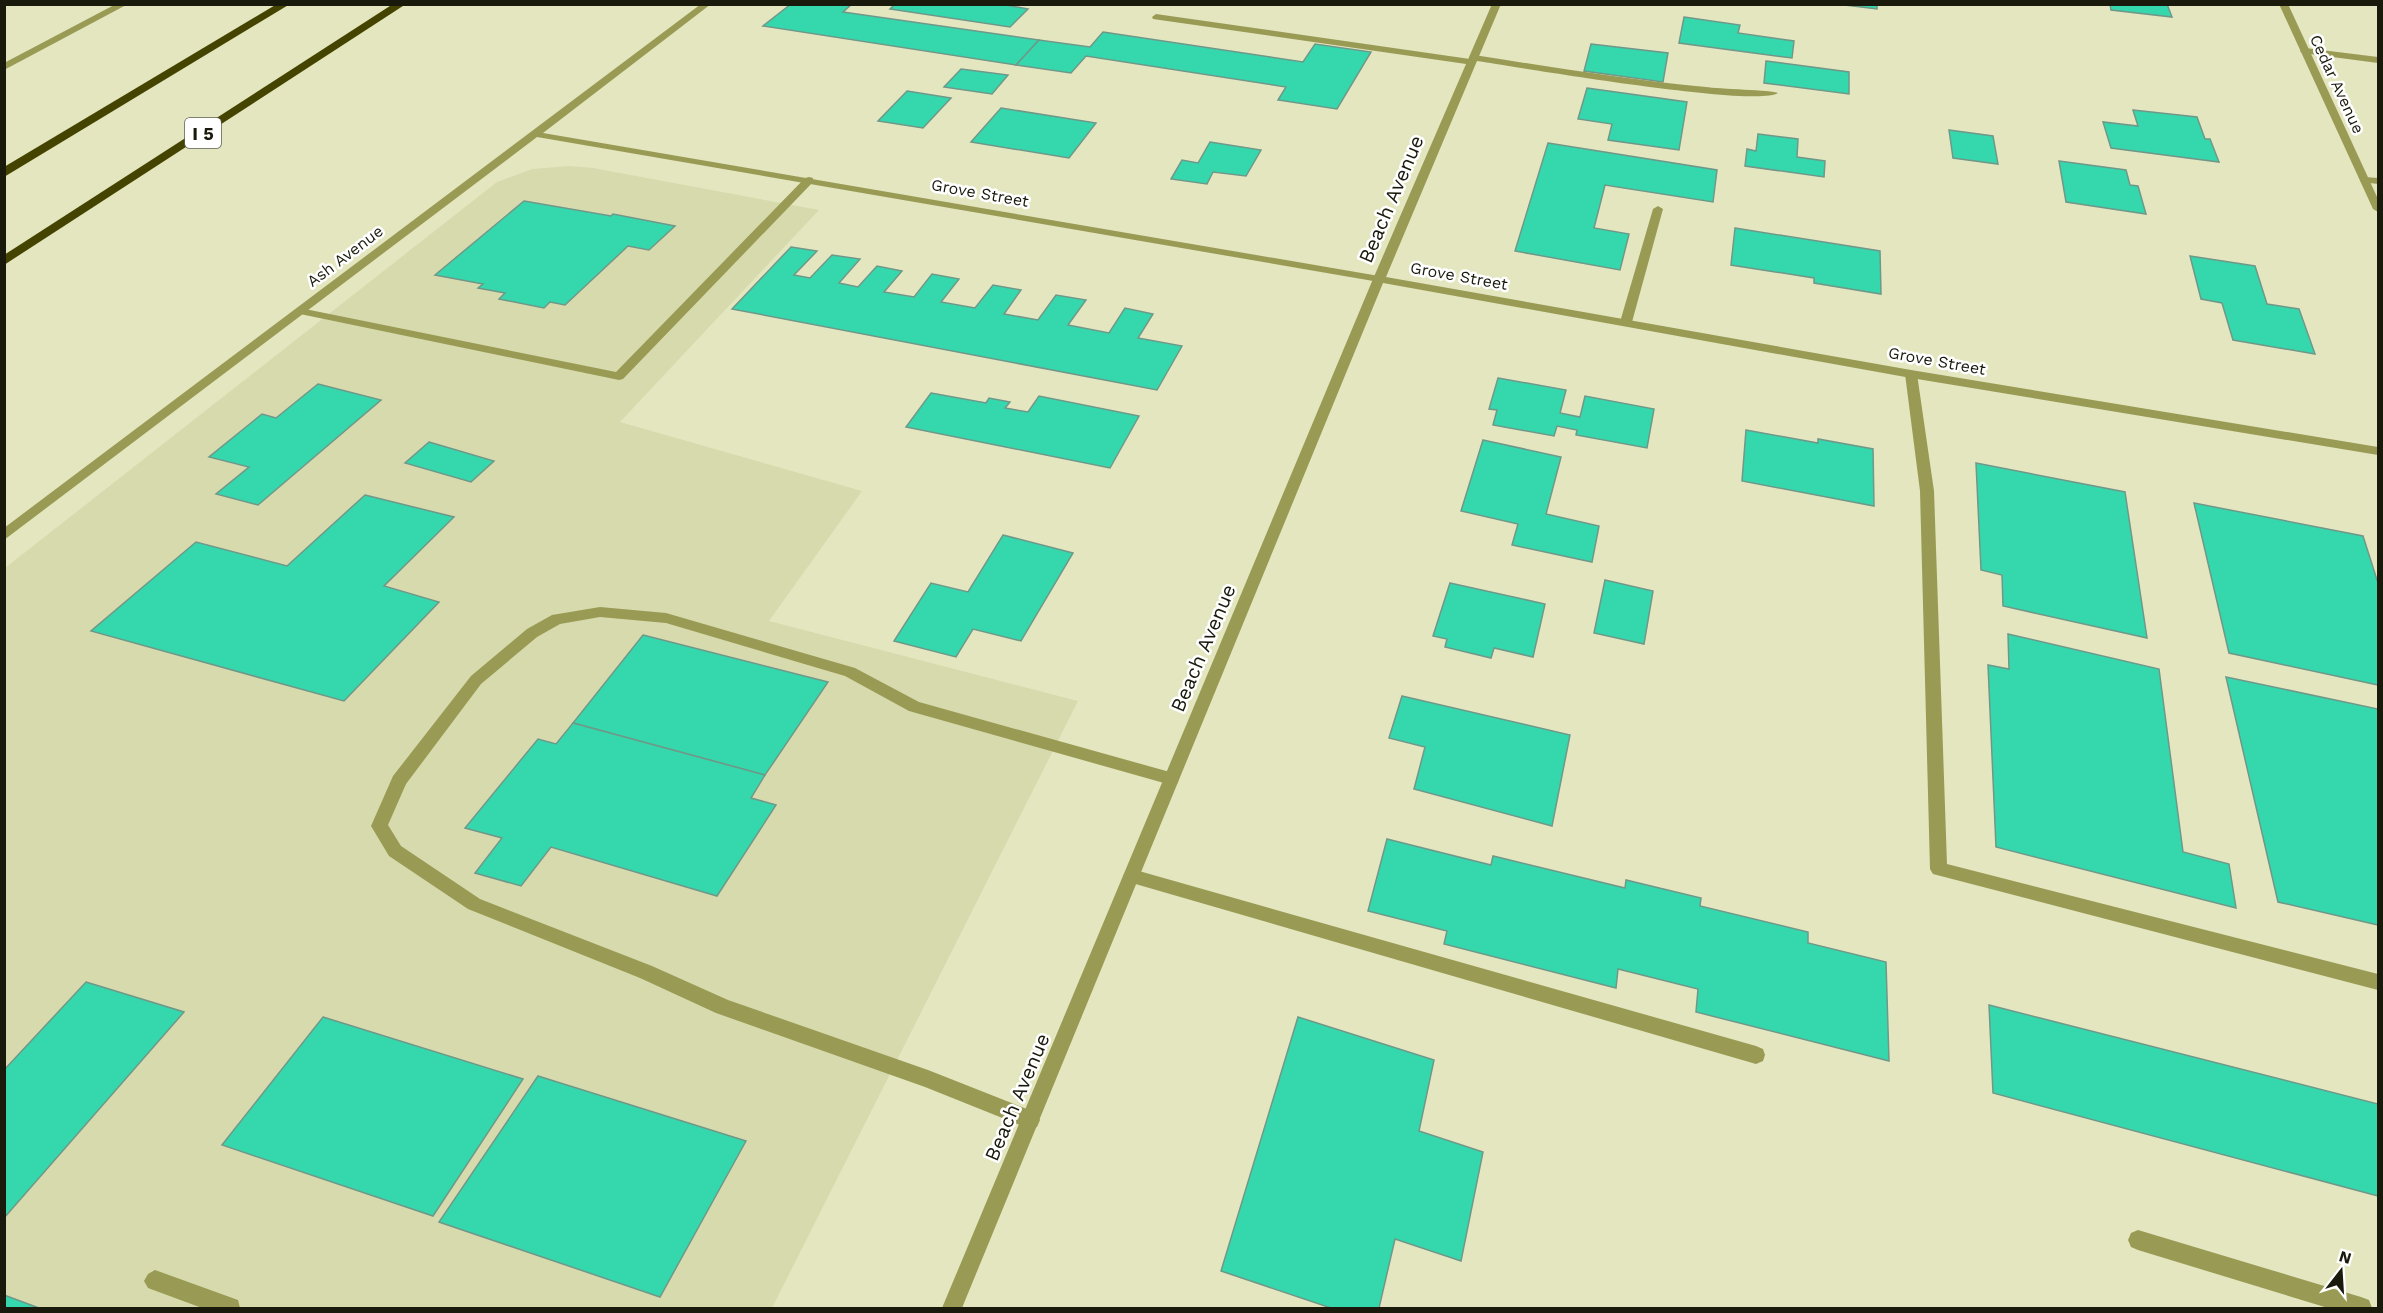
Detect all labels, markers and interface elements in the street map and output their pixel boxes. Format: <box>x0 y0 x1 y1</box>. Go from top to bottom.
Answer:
street label: Cedar Avenue <box>2306 32 2368 136</box>
road number: I 5 <box>185 118 221 148</box>
street label: Beach Avenue <box>1353 132 1429 266</box>
street label: Grove Street <box>930 175 1031 211</box>
street label: Ash Avenue <box>303 221 387 291</box>
street label: Grove Street <box>1409 258 1510 294</box>
street label: Grove Street <box>1887 343 1988 379</box>
street label: Beach Avenue <box>1165 581 1241 715</box>
street label: Beach Avenue <box>979 1030 1055 1164</box>
north arrow <box>2311 1241 2371 1301</box>
text: N <box>2337 1246 2354 1268</box>

